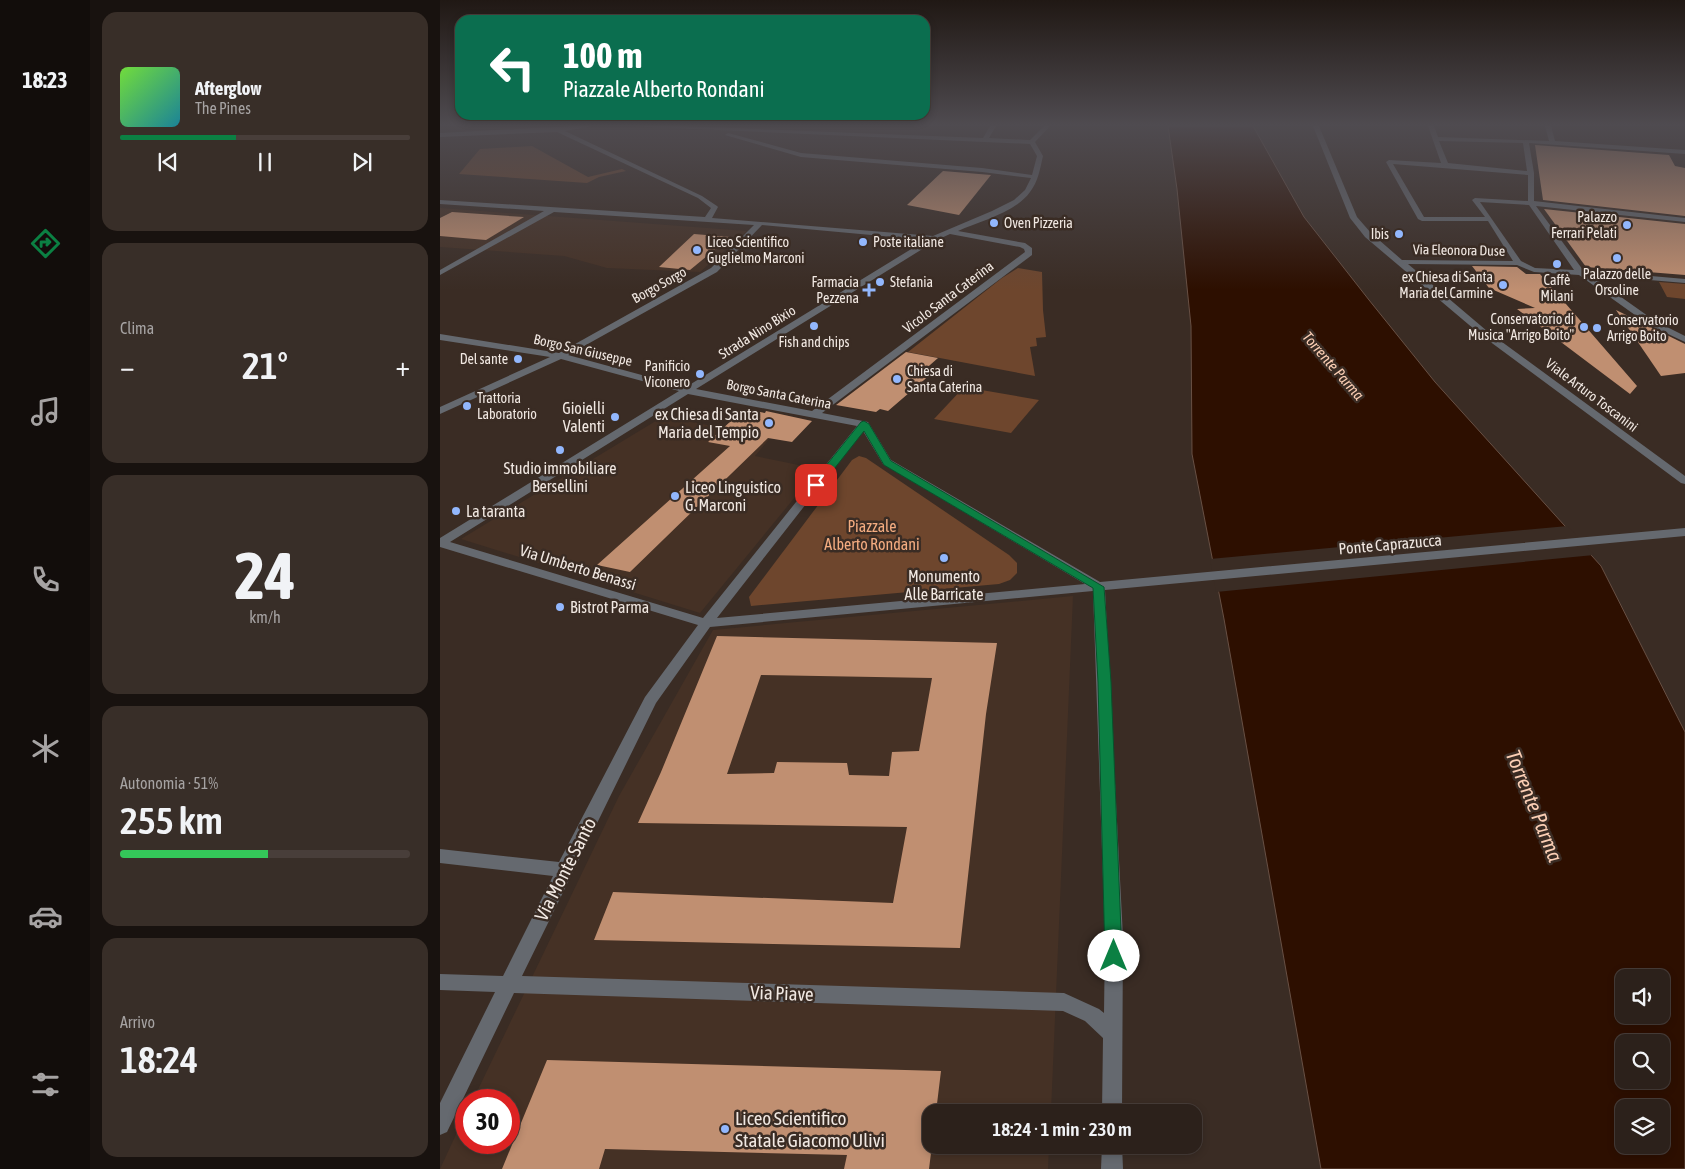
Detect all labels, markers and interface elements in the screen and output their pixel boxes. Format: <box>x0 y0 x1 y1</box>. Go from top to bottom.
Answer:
icon: left <box>480 35 545 100</box>
text: 100 m <box>563 35 642 75</box>
text: 18:23 <box>22 67 68 93</box>
text: Piazzale Alberto Rondani <box>563 76 764 102</box>
text: Afterglow <box>195 77 262 99</box>
text: The Pines <box>195 99 251 117</box>
icon: previous <box>154 148 182 176</box>
icon: pause <box>251 148 279 176</box>
icon: next <box>348 148 376 176</box>
place label: Palazzo Ferrari Pelati <box>1551 209 1617 241</box>
place label: Oven Pizzeria <box>1004 215 1073 231</box>
marker: Oven Pizzeria <box>988 217 1000 229</box>
marker: Palazzo Ferrari Pelati <box>1621 219 1633 231</box>
icon: directions <box>28 226 63 261</box>
place label: Ibis <box>1371 226 1389 242</box>
marker: Ibis <box>1393 228 1405 240</box>
place label: Liceo Scientifico Guglielmo Marconi <box>707 234 805 266</box>
place label: Poste italiane <box>873 234 944 250</box>
marker: Poste italiane <box>857 236 869 248</box>
street label: Via Eleonora Duse <box>1413 241 1505 259</box>
marker: Liceo Scientifico Guglielmo Marconi <box>691 244 703 256</box>
marker: Palazzo delle Orsoline <box>1611 252 1623 264</box>
street label: Vicolo Santa Caterina <box>900 258 996 336</box>
marker: Caffè Milani <box>1551 258 1563 270</box>
street label: Borgo Sorgo <box>629 264 689 306</box>
place label: Palazzo delle Orsoline <box>1583 266 1651 298</box>
place label: ex Chiesa di Santa Maria del Carmine <box>1399 269 1493 301</box>
place label: Caffè Milani <box>1541 272 1573 304</box>
place label: Farmacia Pezzena <box>811 274 859 306</box>
place label: Stefania <box>890 274 933 290</box>
marker: Stefania <box>874 276 886 288</box>
marker: ex Chiesa di Santa Maria del Carmine <box>1497 279 1509 291</box>
marker: Farmacia Pezzena <box>863 284 875 296</box>
street label: Strada Nino Bixio <box>716 302 798 362</box>
place label: Conservatorio di Musica "Arrigo Boito" <box>1468 311 1574 343</box>
place label: Conservatorio Arrigo Boito <box>1607 312 1679 344</box>
text: Clima <box>120 319 154 337</box>
marker: Fish and chips <box>808 320 820 332</box>
marker: Conservatorio di Musica "Arrigo Boito" <box>1578 321 1590 333</box>
marker: Conservatorio Arrigo Boito <box>1591 322 1603 334</box>
water label: Torrente Parma <box>1299 328 1368 403</box>
street label: Borgo San Giuseppe <box>532 331 634 369</box>
place label: Fish and chips <box>778 334 850 350</box>
text: 21° <box>242 344 288 387</box>
text: − <box>120 350 135 382</box>
text: + <box>395 350 410 382</box>
place label: Del sante <box>460 351 508 367</box>
marker: Del sante <box>512 353 524 365</box>
street label: Viale Arturo Toscanini <box>1543 355 1641 435</box>
place label: Panificio Viconero <box>644 358 690 390</box>
place label: Chiesa di Santa Caterina <box>907 363 982 395</box>
marker: Panificio Viconero <box>694 368 706 380</box>
marker: Chiesa di Santa Caterina <box>891 373 903 385</box>
street label: Borgo Santa Caterina <box>725 376 833 412</box>
place label: Trattoria Laboratorio <box>477 390 537 422</box>
icon: music <box>28 394 63 429</box>
place label: Gioielli Valenti <box>562 399 605 435</box>
marker: Trattoria Laboratorio <box>461 400 473 412</box>
place label: ex Chiesa di Santa Maria del Tempio <box>655 405 759 442</box>
marker: Gioielli Valenti <box>609 411 621 423</box>
marker: ex Chiesa di Santa Maria del Tempio <box>763 417 775 429</box>
marker: Studio immobiliare Bersellini <box>554 444 566 456</box>
place label: Studio immobiliare Bersellini <box>504 459 616 495</box>
pin <box>795 464 837 506</box>
icon: arrive <box>802 471 830 499</box>
place label: Liceo Linguistico G. Marconi <box>685 478 781 514</box>
marker: Liceo Linguistico G. Marconi <box>669 490 681 502</box>
place label: La taranta <box>466 502 526 520</box>
marker: La taranta <box>450 505 462 517</box>
park label: Piazzale Alberto Rondani <box>824 517 920 553</box>
street label: Ponte Caprazucca <box>1338 531 1443 558</box>
text: 24 <box>234 538 296 613</box>
street label: Via Umberto Benassi <box>518 541 638 593</box>
marker: Monumento Alle Barricate <box>938 552 950 564</box>
icon: phone <box>28 562 63 597</box>
place label: Monumento Alle Barricate <box>905 567 983 603</box>
place label: Bistrot Parma <box>570 598 649 616</box>
marker: Bistrot Parma <box>554 601 566 613</box>
text: km/h <box>249 608 281 626</box>
icon: climate <box>28 731 63 766</box>
water label: Torrente Parma <box>1502 746 1568 865</box>
text: Autonomia · 51% <box>120 774 218 792</box>
text: 255 km <box>120 799 223 842</box>
street label: Via Monte Santo <box>530 814 600 924</box>
icon: car <box>28 899 63 934</box>
position arrow <box>1087 929 1139 981</box>
map controls <box>1615 969 1670 1154</box>
button: sound <box>1615 969 1670 1024</box>
street label: Via Piave <box>750 981 814 1005</box>
text: Arrivo <box>120 1013 155 1031</box>
button: search <box>1615 1034 1670 1089</box>
text: 18:24 <box>120 1038 198 1081</box>
icon: filters <box>28 1067 63 1102</box>
speed limit sign: 30 <box>455 1089 520 1154</box>
button: layers <box>1615 1099 1670 1154</box>
place label: Liceo Scientifico Statale Giacomo Ulivi <box>735 1107 885 1151</box>
text: 18:24 · 1 min · 230 m <box>992 1118 1132 1140</box>
marker: Liceo Scientifico Statale Giacomo Ulivi <box>719 1123 731 1135</box>

